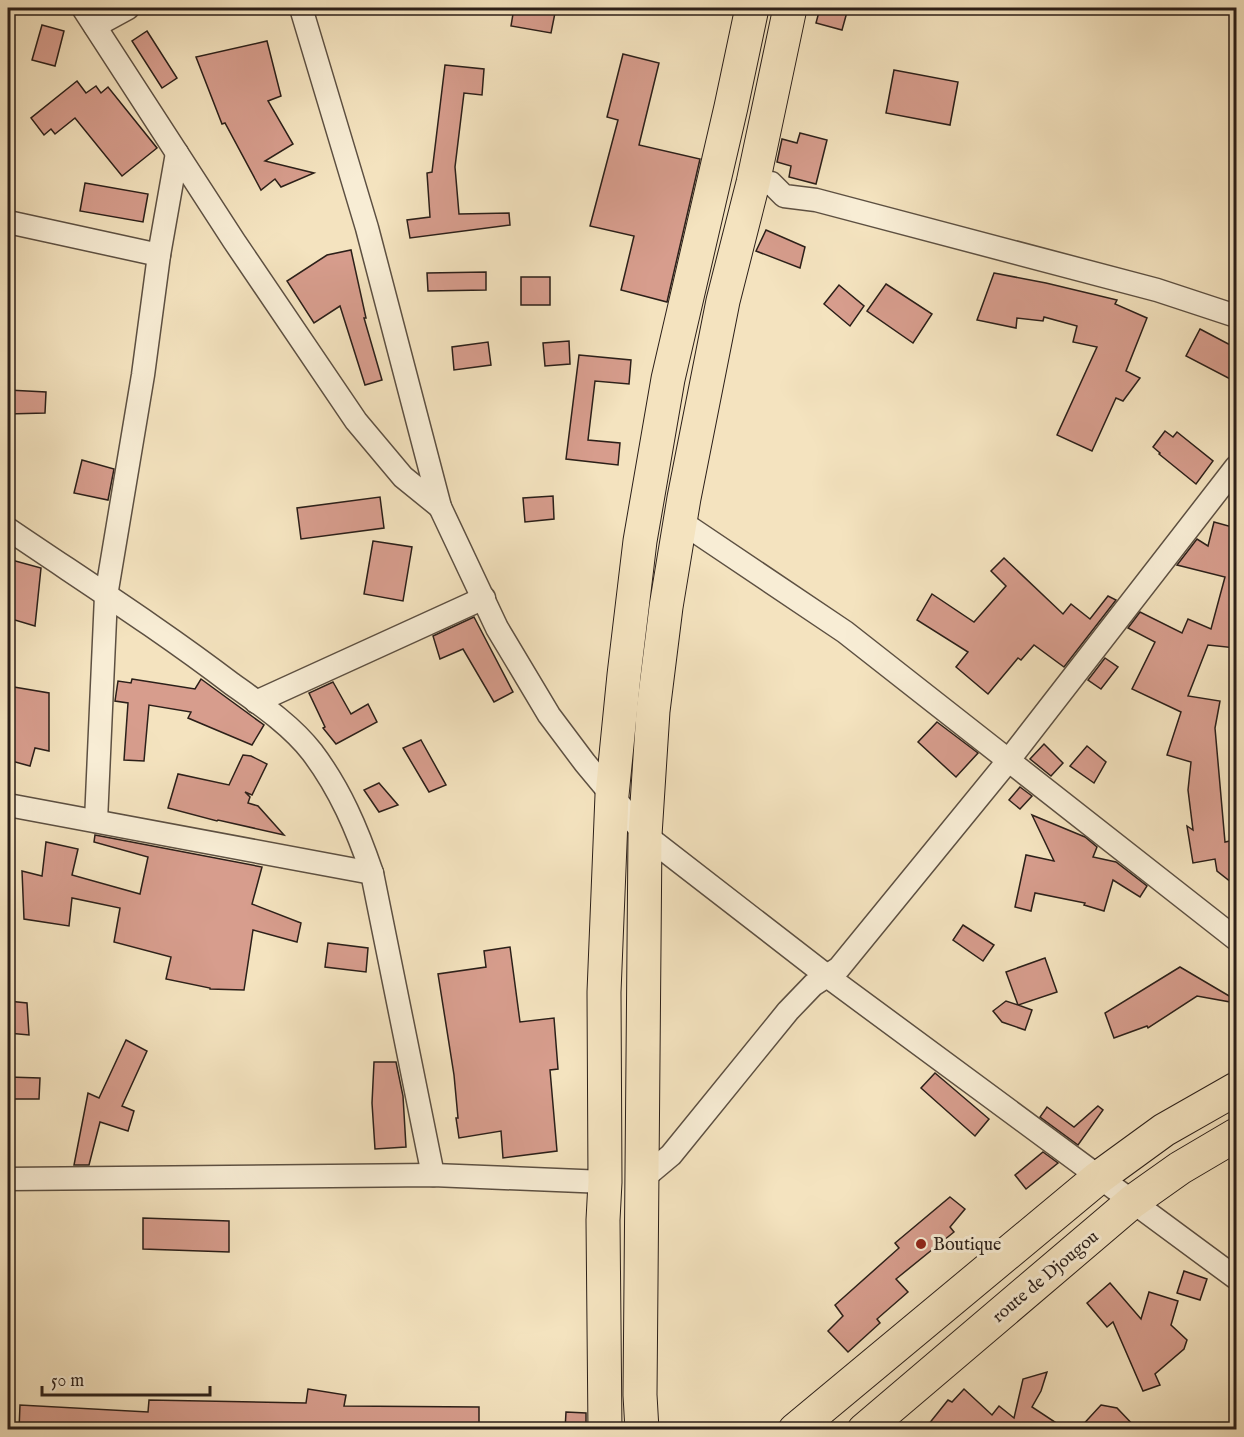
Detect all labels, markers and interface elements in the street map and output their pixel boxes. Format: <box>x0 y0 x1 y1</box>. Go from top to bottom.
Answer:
street label: route de Djougou <box>988 1226 1104 1328</box>
place label: Boutique <box>933 1234 1001 1257</box>
marker: Boutique <box>914 1237 928 1251</box>
scale bar <box>42 1359 210 1397</box>
text: 50 m <box>51 1370 84 1393</box>

